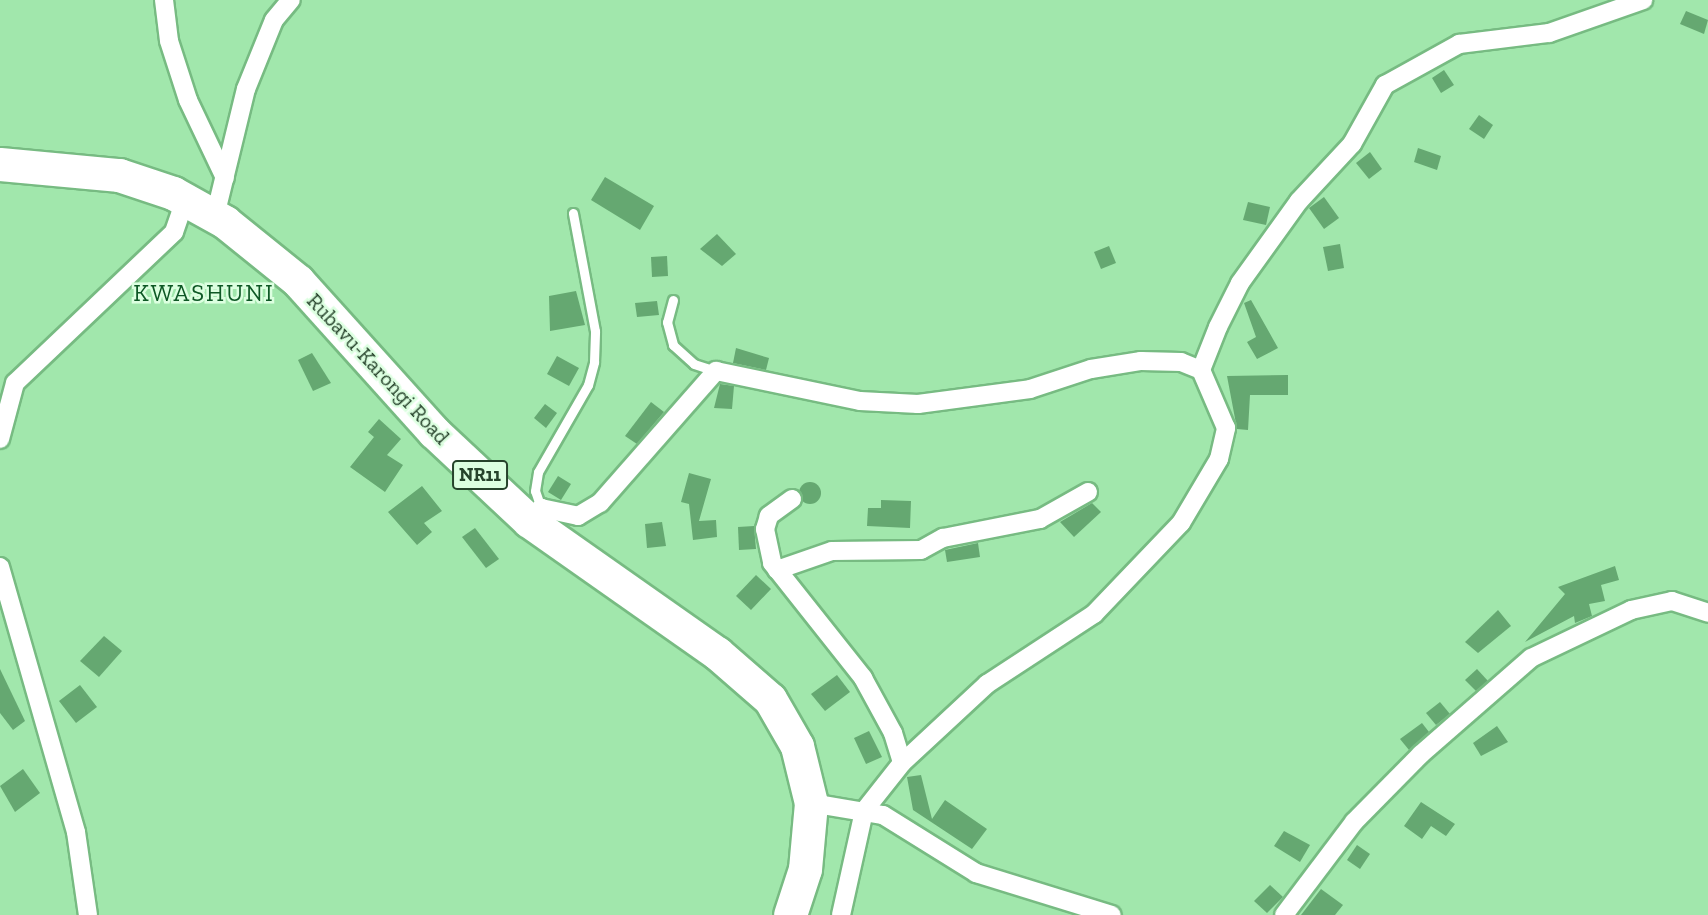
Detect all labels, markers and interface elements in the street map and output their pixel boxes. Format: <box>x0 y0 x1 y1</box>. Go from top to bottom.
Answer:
district label: KWASHUNI <box>134 279 274 307</box>
street label: Rubavu-Karongi Road <box>302 288 454 450</box>
road number: NR11 <box>452 460 508 490</box>

